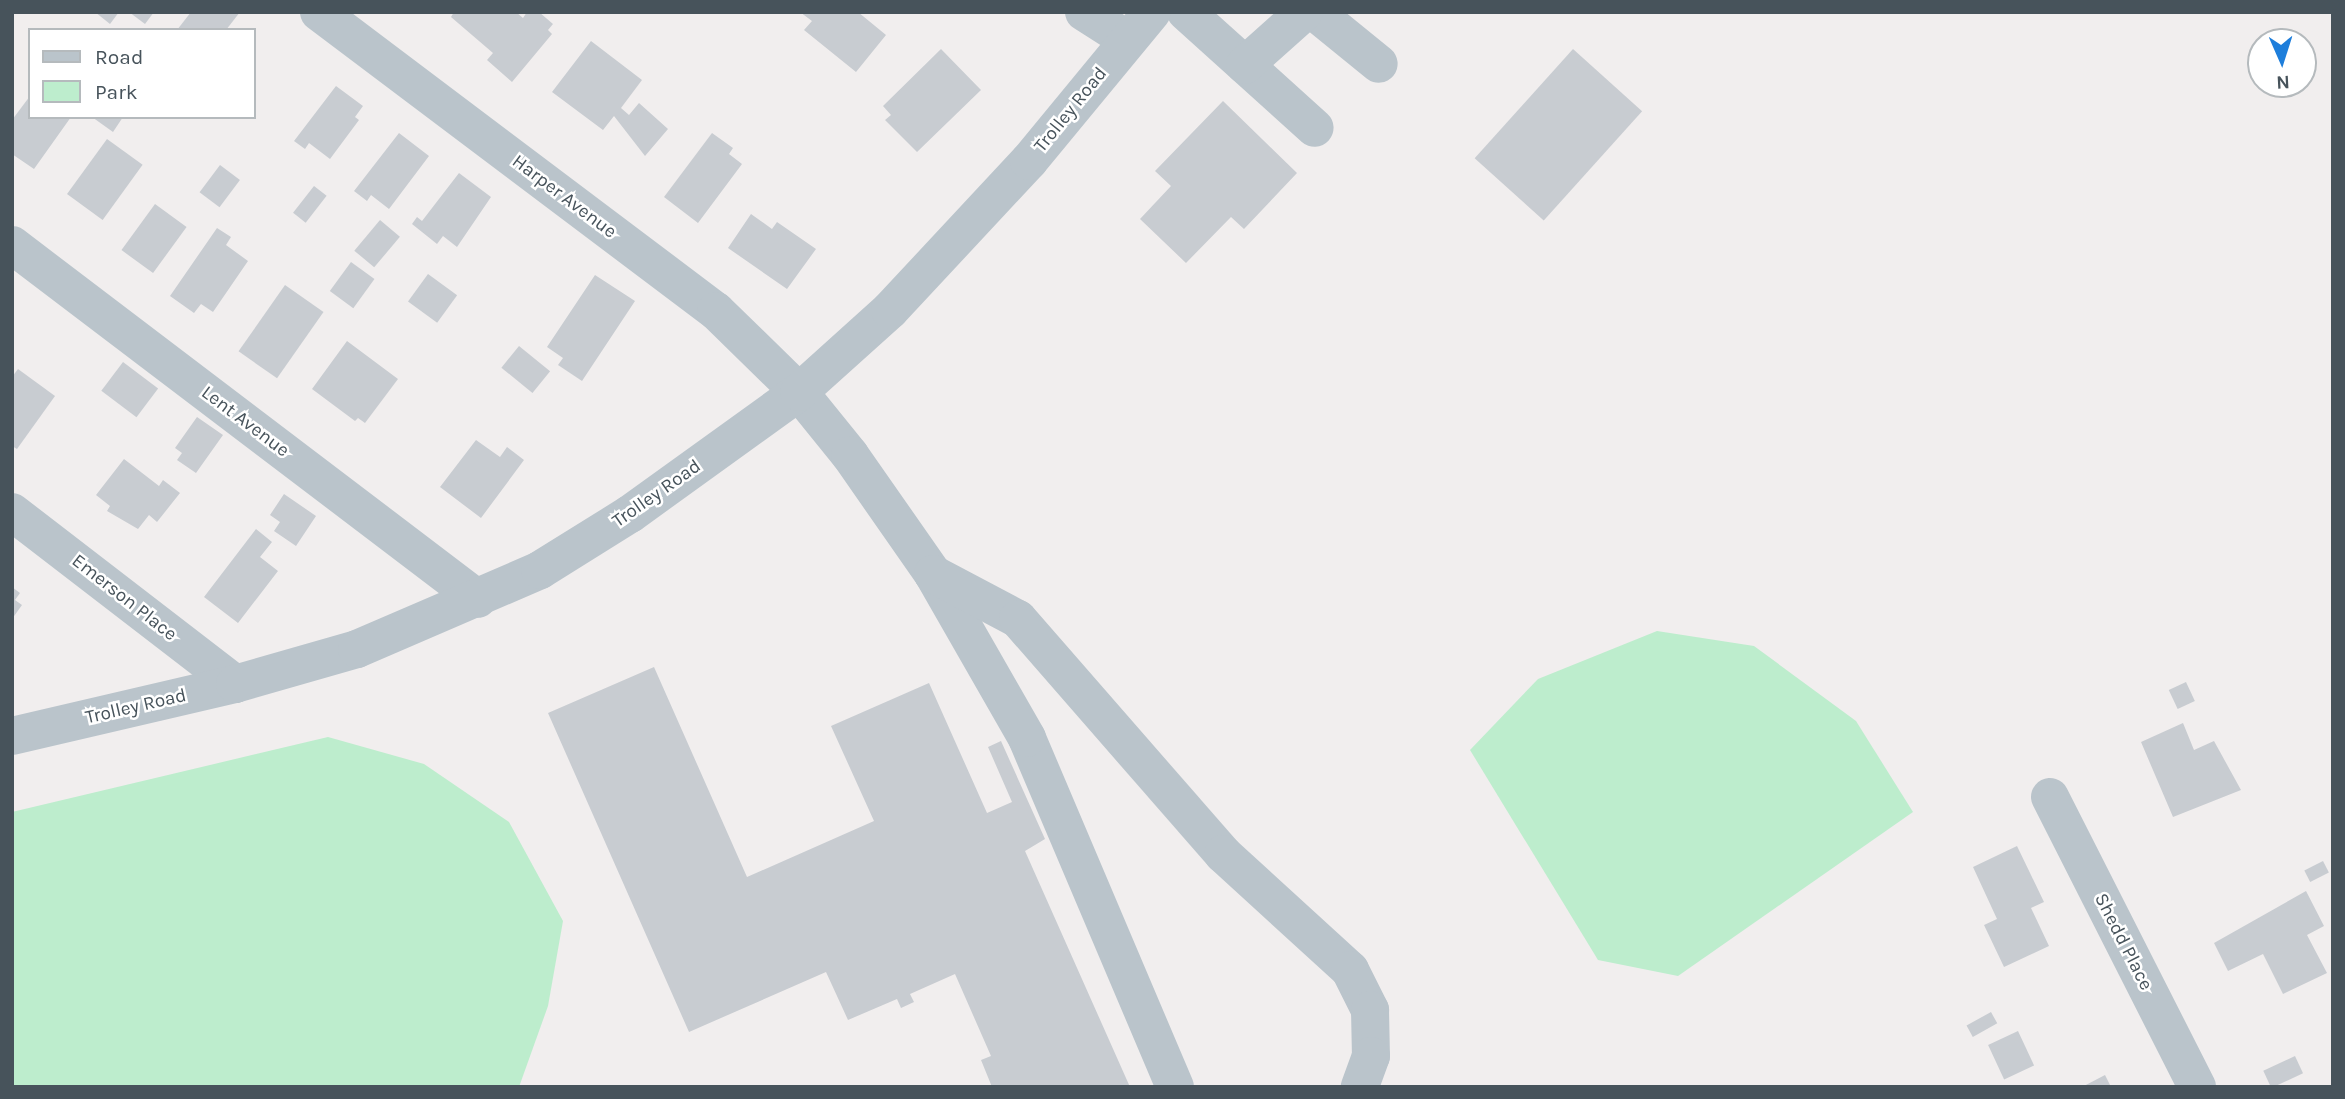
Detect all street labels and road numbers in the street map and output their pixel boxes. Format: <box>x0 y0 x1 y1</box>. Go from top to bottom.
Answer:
street label: Trolley Road <box>1030 63 1112 157</box>
street label: Harper Avenue <box>507 150 621 244</box>
street label: Lent Avenue <box>196 382 294 462</box>
street label: Trolley Road <box>608 455 706 533</box>
street label: Emerson Place <box>67 550 181 646</box>
street label: Trolley Road <box>83 684 189 730</box>
street label: Shedd Place <box>2089 890 2157 994</box>

